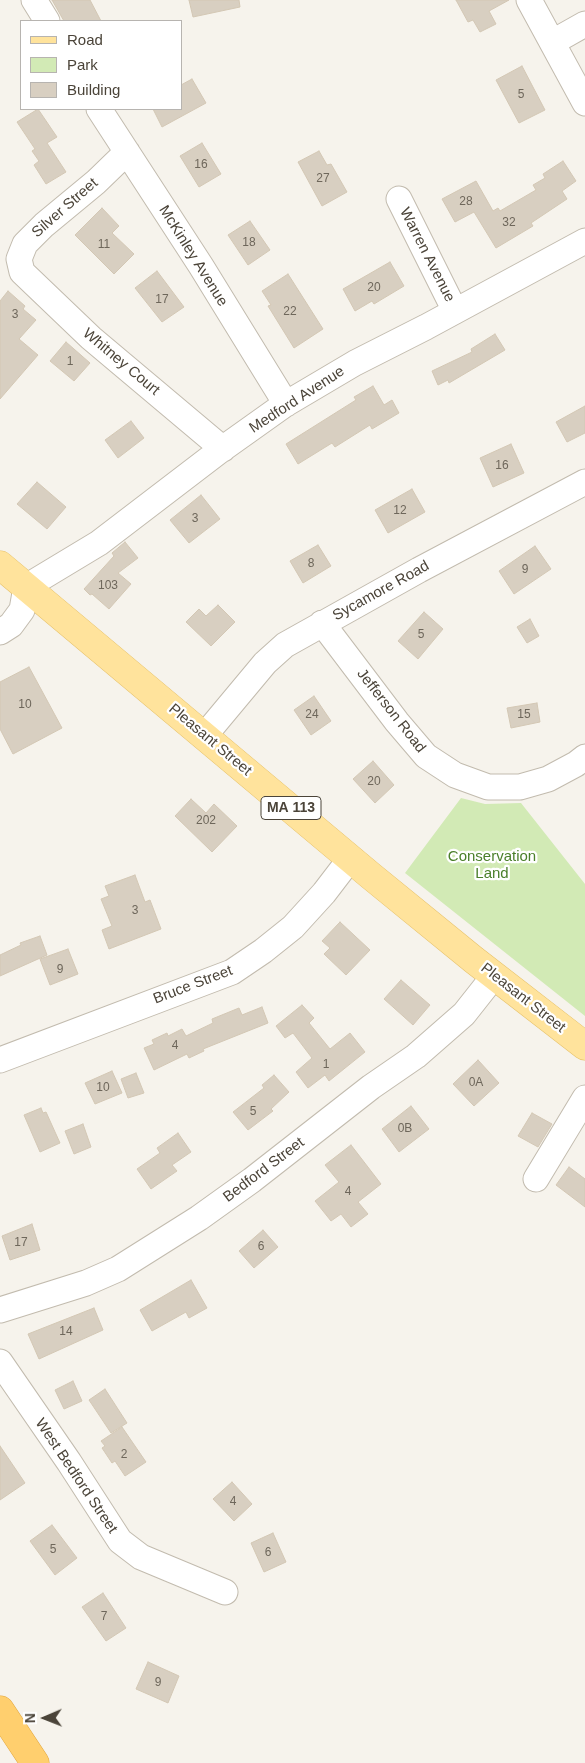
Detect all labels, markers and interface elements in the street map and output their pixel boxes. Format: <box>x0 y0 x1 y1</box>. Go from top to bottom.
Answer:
legend <box>20 20 182 110</box>
text: Road <box>67 31 103 48</box>
text: Park <box>67 56 98 73</box>
text: Building <box>67 81 120 98</box>
house number: 5 <box>518 88 524 102</box>
house number: 16 <box>194 158 208 172</box>
house number: 27 <box>316 172 330 186</box>
street label: Silver Street <box>28 174 102 242</box>
house number: 28 <box>459 195 473 209</box>
street label: McKinley Avenue <box>155 202 231 310</box>
street label: Warren Avenue <box>396 205 458 305</box>
house number: 32 <box>502 216 516 230</box>
house number: 18 <box>242 236 256 250</box>
house number: 11 <box>98 238 110 252</box>
house number: 20 <box>367 281 381 295</box>
house number: 17 <box>155 293 169 307</box>
house number: 22 <box>283 305 297 319</box>
house number: 3 <box>12 308 18 322</box>
street label: Whitney Court <box>79 325 163 399</box>
house number: 1 <box>67 355 73 369</box>
street label: Medford Avenue <box>246 363 348 437</box>
house number: 16 <box>495 459 509 473</box>
house number: 12 <box>393 504 407 518</box>
house number: 3 <box>192 512 198 526</box>
house number: 8 <box>308 557 314 571</box>
street label: Sycamore Road <box>330 557 432 625</box>
house number: 9 <box>522 563 528 577</box>
house number: 103 <box>98 579 118 593</box>
house number: 5 <box>418 628 424 642</box>
street label: Jefferson Road <box>353 665 429 757</box>
house number: 10 <box>18 698 32 712</box>
street label: Pleasant Street <box>165 700 255 780</box>
house number: 24 <box>305 708 319 722</box>
house number: 15 <box>517 708 531 722</box>
house number: 20 <box>367 775 381 789</box>
road number: MA 113 <box>261 796 321 820</box>
house number: 202 <box>196 814 216 828</box>
park label: Conservation Land <box>448 848 536 883</box>
house number: 3 <box>132 904 138 918</box>
street label: Pleasant Street <box>477 959 569 1037</box>
street label: Bruce Street <box>151 962 235 1008</box>
house number: 9 <box>57 963 63 977</box>
house number: 4 <box>172 1039 178 1053</box>
house number: 1 <box>323 1058 329 1072</box>
house number: 0A <box>469 1076 483 1090</box>
house number: 10 <box>96 1081 110 1095</box>
house number: 5 <box>250 1105 256 1119</box>
house number: 0B <box>398 1122 412 1136</box>
street label: Bedford Street <box>220 1134 308 1206</box>
house number: 4 <box>345 1185 351 1199</box>
house number: 17 <box>14 1236 28 1250</box>
house number: 6 <box>258 1240 264 1254</box>
house number: 14 <box>59 1325 73 1339</box>
street label: West Bedford Street <box>31 1415 121 1537</box>
house number: 2 <box>121 1448 127 1462</box>
house number: 4 <box>230 1495 236 1509</box>
house number: 5 <box>50 1543 56 1557</box>
house number: 6 <box>265 1546 271 1560</box>
house number: 7 <box>101 1610 107 1624</box>
house number: 9 <box>155 1676 161 1690</box>
north arrow <box>20 1693 70 1743</box>
text: N <box>22 1713 38 1723</box>

